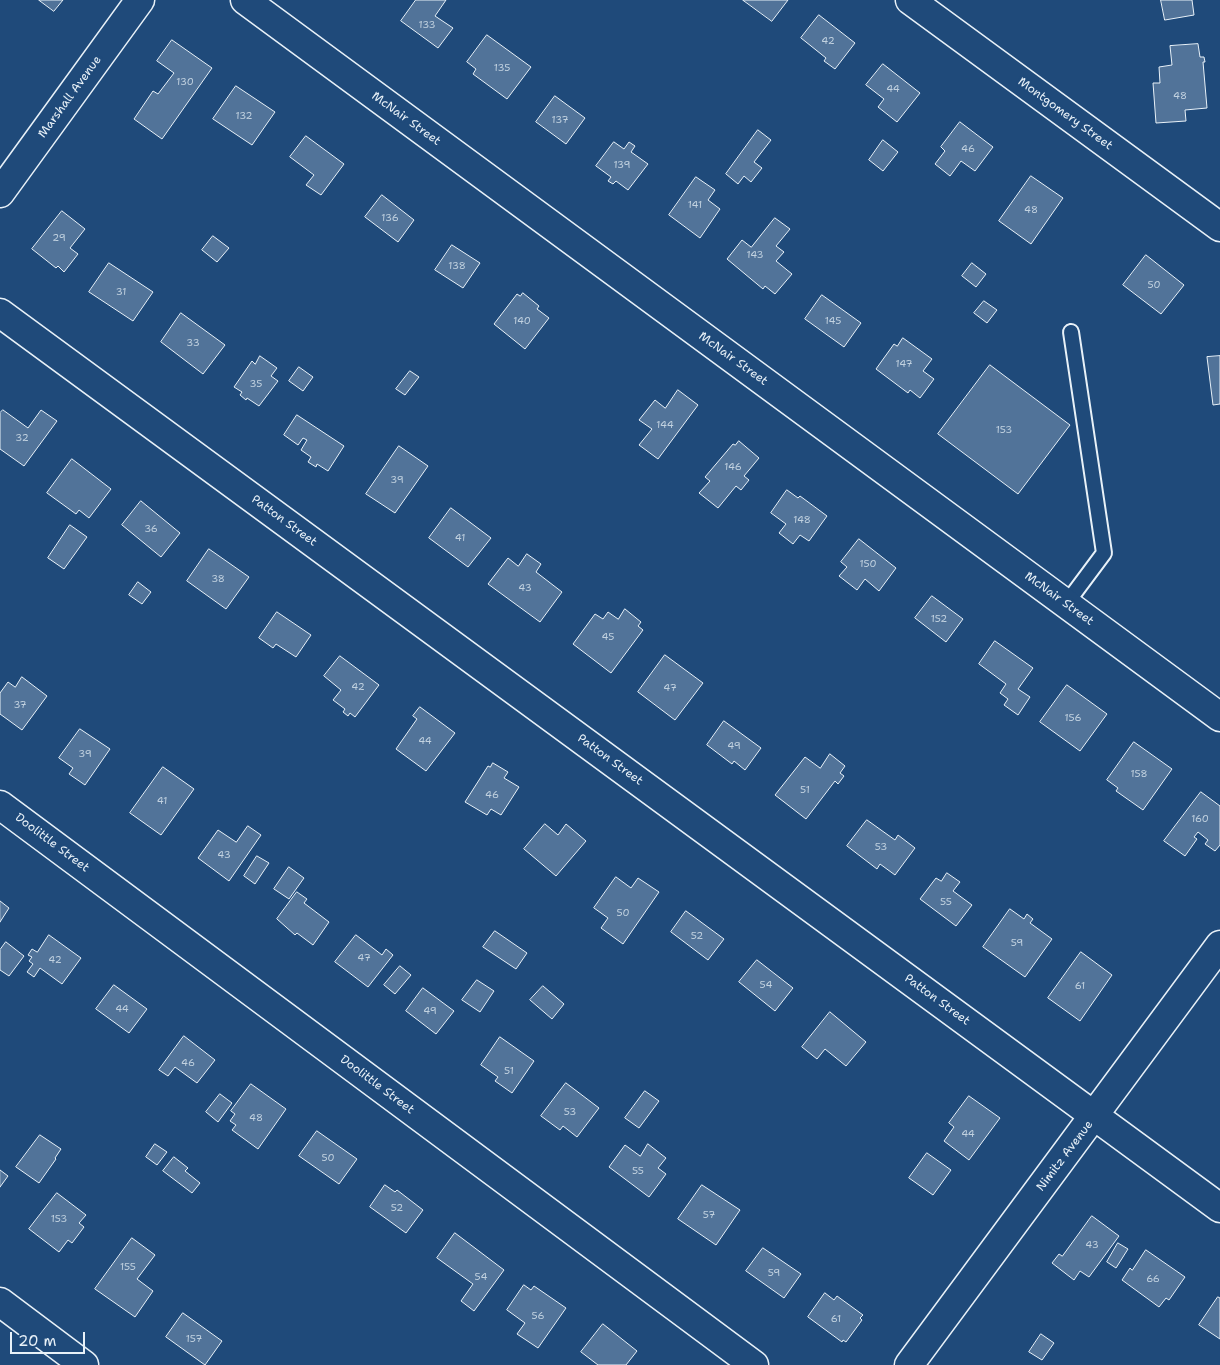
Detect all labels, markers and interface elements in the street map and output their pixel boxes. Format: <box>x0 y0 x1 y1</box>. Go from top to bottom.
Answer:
house number: 133 <box>418 19 436 31</box>
house number: 42 <box>821 35 835 47</box>
street label: Marshall Avenue <box>35 53 105 141</box>
house number: 135 <box>494 62 510 74</box>
street label: Montgomery Street <box>1015 75 1115 153</box>
house number: 130 <box>176 76 194 88</box>
house number: 44 <box>886 83 900 95</box>
street label: McNair Street <box>369 89 443 149</box>
house number: 48 <box>1173 90 1187 102</box>
house number: 132 <box>235 110 253 122</box>
house number: 137 <box>552 114 568 126</box>
house number: 46 <box>961 143 975 155</box>
house number: 139 <box>613 159 631 171</box>
house number: 141 <box>688 199 702 211</box>
house number: 48 <box>1024 204 1038 216</box>
house number: 136 <box>381 212 399 224</box>
house number: 29 <box>52 232 66 244</box>
house number: 143 <box>746 249 764 261</box>
house number: 138 <box>448 260 466 272</box>
house number: 50 <box>1147 279 1161 291</box>
house number: 31 <box>116 286 126 298</box>
house number: 140 <box>513 315 531 327</box>
house number: 145 <box>825 315 841 327</box>
street label: McNair Street <box>696 329 770 389</box>
house number: 33 <box>186 337 200 349</box>
house number: 147 <box>895 358 913 370</box>
house number: 35 <box>250 378 262 390</box>
house number: 144 <box>656 419 674 431</box>
house number: 153 <box>996 424 1012 436</box>
house number: 32 <box>15 432 29 444</box>
house number: 146 <box>724 461 742 473</box>
house number: 39 <box>390 474 404 486</box>
street label: Patton Street <box>248 492 320 550</box>
house number: 148 <box>793 514 811 526</box>
house number: 36 <box>144 523 158 535</box>
house number: 41 <box>455 532 465 544</box>
house number: 150 <box>859 558 877 570</box>
street label: McNair Street <box>1022 569 1096 629</box>
house number: 38 <box>211 573 225 585</box>
house number: 43 <box>518 582 532 594</box>
house number: 152 <box>931 613 947 625</box>
house number: 45 <box>602 631 614 643</box>
house number: 42 <box>351 681 365 693</box>
house number: 47 <box>663 682 677 694</box>
house number: 37 <box>13 699 27 711</box>
house number: 156 <box>1065 712 1081 724</box>
street label: Patton Street <box>574 731 646 789</box>
house number: 44 <box>418 735 432 747</box>
house number: 49 <box>727 740 741 752</box>
house number: 39 <box>78 748 92 760</box>
house number: 158 <box>1131 768 1147 780</box>
house number: 51 <box>800 784 810 796</box>
house number: 46 <box>485 789 499 801</box>
house number: 41 <box>157 795 167 807</box>
street label: Doolittle Street <box>12 811 92 875</box>
house number: 160 <box>1191 813 1209 825</box>
house number: 53 <box>875 841 887 853</box>
house number: 43 <box>217 849 231 861</box>
house number: 55 <box>940 896 952 908</box>
house number: 50 <box>616 907 630 919</box>
house number: 52 <box>691 930 703 942</box>
house number: 59 <box>1011 937 1023 949</box>
house number: 47 <box>357 952 371 964</box>
house number: 42 <box>48 954 62 966</box>
street label: Patton Street <box>901 971 973 1029</box>
house number: 54 <box>760 979 772 991</box>
house number: 61 <box>1075 980 1085 992</box>
house number: 44 <box>115 1003 129 1015</box>
house number: 49 <box>423 1005 437 1017</box>
street label: Doolittle Street <box>337 1053 417 1117</box>
house number: 46 <box>181 1057 195 1069</box>
house number: 51 <box>504 1065 514 1077</box>
house number: 53 <box>564 1106 576 1118</box>
house number: 48 <box>249 1112 263 1124</box>
street label: Nimitz Avenue <box>1034 1118 1096 1194</box>
house number: 44 <box>961 1128 975 1140</box>
house number: 50 <box>321 1152 335 1164</box>
house number: 55 <box>632 1165 644 1177</box>
house number: 52 <box>391 1202 403 1214</box>
house number: 57 <box>703 1209 715 1221</box>
house number: 153 <box>51 1213 67 1225</box>
house number: 43 <box>1085 1239 1099 1251</box>
house number: 155 <box>120 1261 136 1273</box>
house number: 59 <box>768 1267 780 1279</box>
house number: 54 <box>475 1271 487 1283</box>
house number: 66 <box>1146 1273 1160 1285</box>
house number: 56 <box>532 1310 544 1322</box>
house number: 61 <box>831 1313 841 1325</box>
scale bar <box>12 1322 88 1354</box>
text: 20 m <box>18 1331 57 1351</box>
house number: 157 <box>186 1333 202 1345</box>

